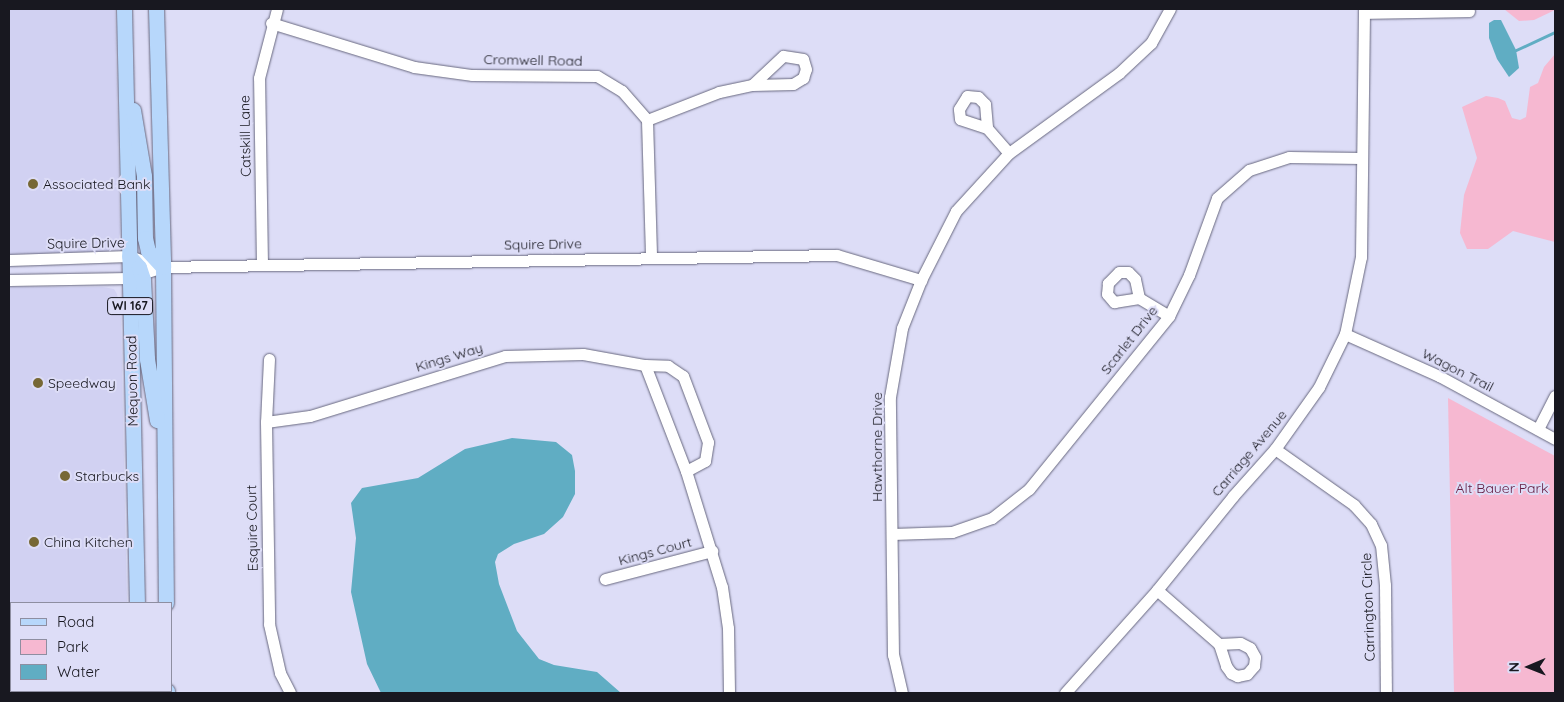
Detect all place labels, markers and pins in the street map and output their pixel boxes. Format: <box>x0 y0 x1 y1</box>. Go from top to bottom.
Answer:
place label: Associated Bank <box>43 176 150 192</box>
marker: Associated Bank <box>27 178 39 190</box>
place label: Speedway <box>48 375 116 391</box>
marker: Speedway <box>32 377 44 389</box>
place label: Starbucks <box>75 468 139 484</box>
marker: Starbucks <box>59 470 71 482</box>
place label: China Kitchen <box>44 534 133 550</box>
marker: China Kitchen <box>28 536 40 548</box>

